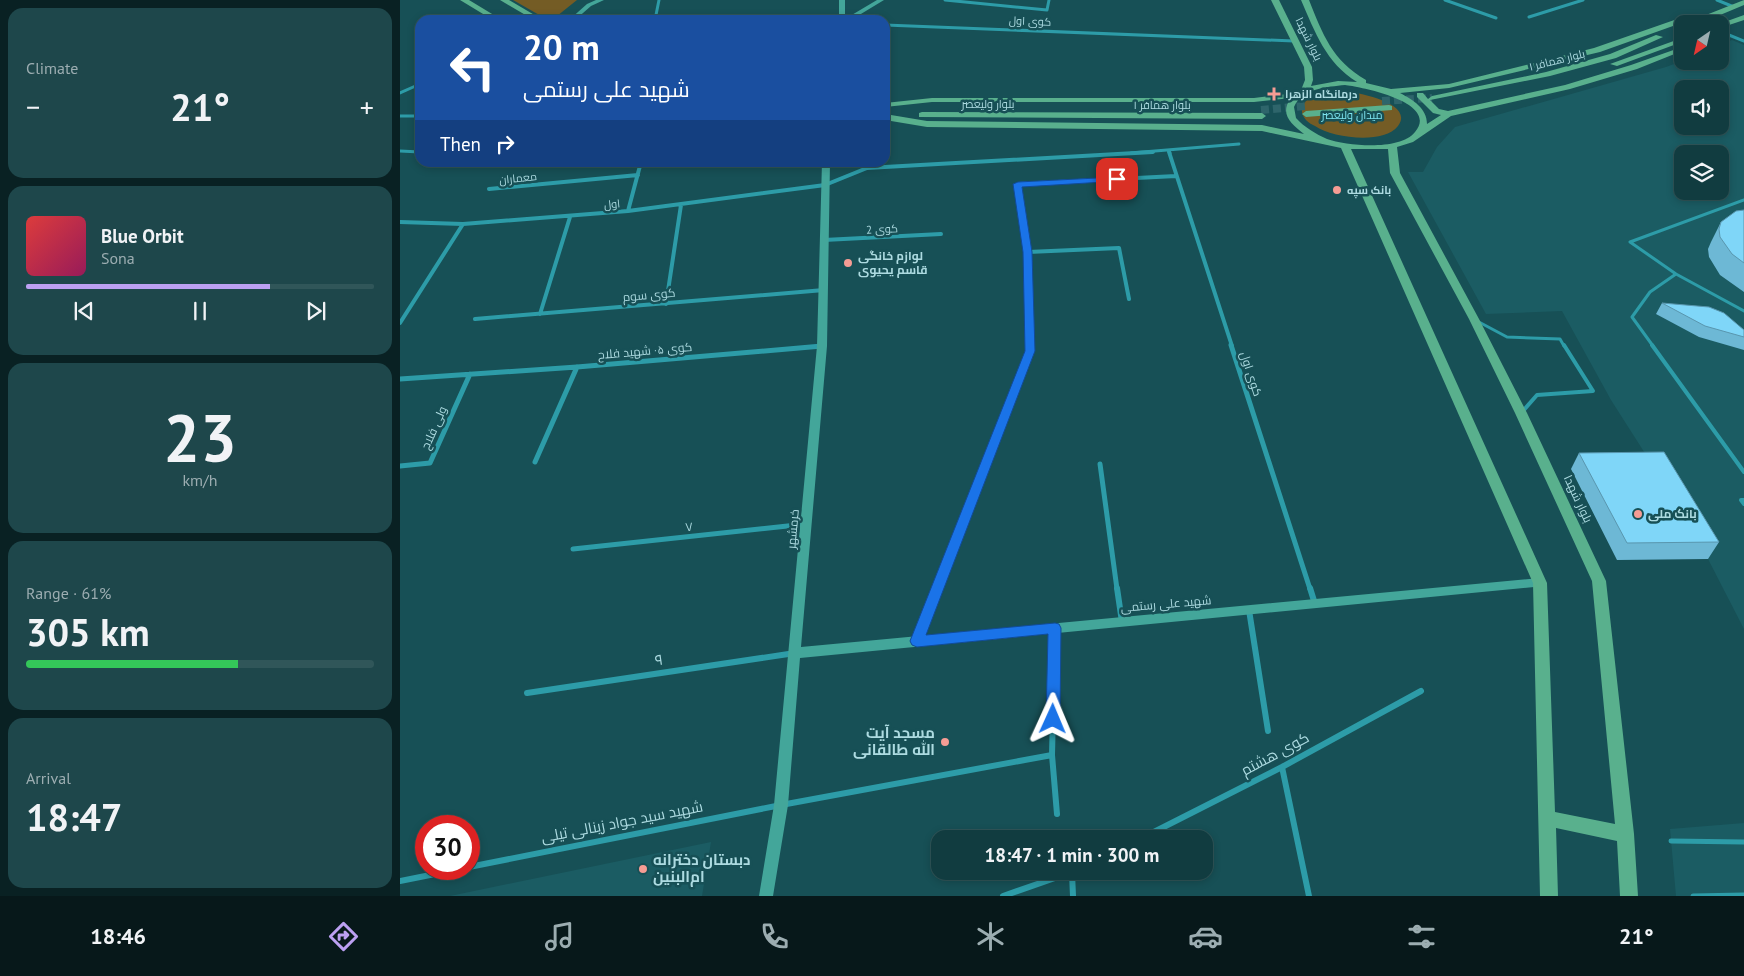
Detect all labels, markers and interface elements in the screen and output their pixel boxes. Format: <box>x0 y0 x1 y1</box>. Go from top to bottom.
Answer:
street label: کوی اول <box>1009 13 1052 29</box>
street label: بلوار شهدا <box>1292 15 1326 63</box>
north arrow <box>1674 15 1729 70</box>
map controls <box>1674 15 1729 200</box>
text: 20 m <box>523 24 600 70</box>
icon: left <box>440 35 505 100</box>
street label: بلوار همافر ۱ <box>1528 46 1587 74</box>
text: Climate <box>26 58 78 78</box>
text: شهید علی رستمی <box>523 75 690 103</box>
button: sound <box>1674 80 1729 135</box>
text: 21° <box>170 82 230 131</box>
marker: درمانگاه الزهرا <box>1267 87 1281 101</box>
place label: درمانگاه الزهرا <box>1285 87 1357 101</box>
text: − <box>26 88 40 125</box>
text: + <box>360 88 374 125</box>
street label: بلوار ولیعصر <box>960 97 1015 111</box>
street label: بلوار همافر ۱ <box>1133 98 1191 112</box>
district label: میدان ولیعصر <box>1321 108 1382 122</box>
icon: right <box>491 130 519 158</box>
text: Then <box>440 132 481 156</box>
button: layers <box>1674 145 1729 200</box>
pin <box>1096 158 1138 200</box>
icon: arrive <box>1103 165 1131 193</box>
street label: معماران <box>498 169 538 187</box>
place label: بانک سپه <box>1347 183 1391 199</box>
marker: بانک سپه <box>1331 184 1343 196</box>
street label: اول <box>603 196 621 212</box>
street label: کوی 2 <box>866 221 898 237</box>
text: Blue Orbit <box>101 224 184 248</box>
text: Sona <box>101 248 135 268</box>
place label: لوازم خانگی قاسم یحیوی <box>858 248 928 278</box>
marker: لوازم خانگی قاسم یحیوی <box>842 257 854 269</box>
street label: کوی سوم <box>622 285 676 305</box>
icon: previous <box>70 297 98 325</box>
icon: pause <box>186 297 214 325</box>
icon: next <box>302 297 330 325</box>
street label: کوی ۵- شهید فلاح <box>597 339 693 363</box>
street label: کوی اول <box>1237 350 1266 398</box>
text: 23 <box>163 395 237 479</box>
street label: ولی فلاح <box>417 404 451 452</box>
text: km/h <box>182 470 218 490</box>
street label: بلوار شهدا <box>1561 473 1596 525</box>
place label: بانک ملی <box>1648 506 1697 522</box>
street label: خرمشهر <box>783 508 802 550</box>
marker: بانک ملی <box>1632 508 1644 520</box>
street label: ۷ <box>684 519 694 534</box>
text: Range · 61% <box>26 583 111 603</box>
street label: شهید علی رستمی <box>1120 592 1212 615</box>
text: 305 km <box>26 607 150 656</box>
street label: ۹ <box>654 650 664 669</box>
position arrow <box>1026 692 1078 744</box>
place label: مسجد آیت الله طالقانی <box>853 723 935 759</box>
street label: کوی هشتم <box>1237 728 1313 780</box>
marker: مسجد آیت الله طالقانی <box>939 736 951 748</box>
text: Arrival <box>26 768 71 788</box>
text: 18:47 <box>26 792 122 841</box>
street label: شهید سید جواد زینالی تیلی <box>539 797 705 847</box>
speed limit sign: 30 <box>415 815 480 880</box>
text: 18:47 · 1 min · 300 m <box>985 843 1159 867</box>
place label: دبستان دخترانه ام‌البنین <box>653 850 751 887</box>
marker: دبستان دخترانه ام‌البنین <box>637 863 649 875</box>
icon: directions <box>326 919 361 954</box>
icon: music <box>542 919 577 954</box>
icon: phone <box>757 919 792 954</box>
icon: climate <box>973 919 1008 954</box>
icon: car <box>1188 919 1223 954</box>
icon: filters <box>1404 919 1439 954</box>
text: 18:46 <box>90 922 146 950</box>
text: 21° <box>1619 922 1654 950</box>

